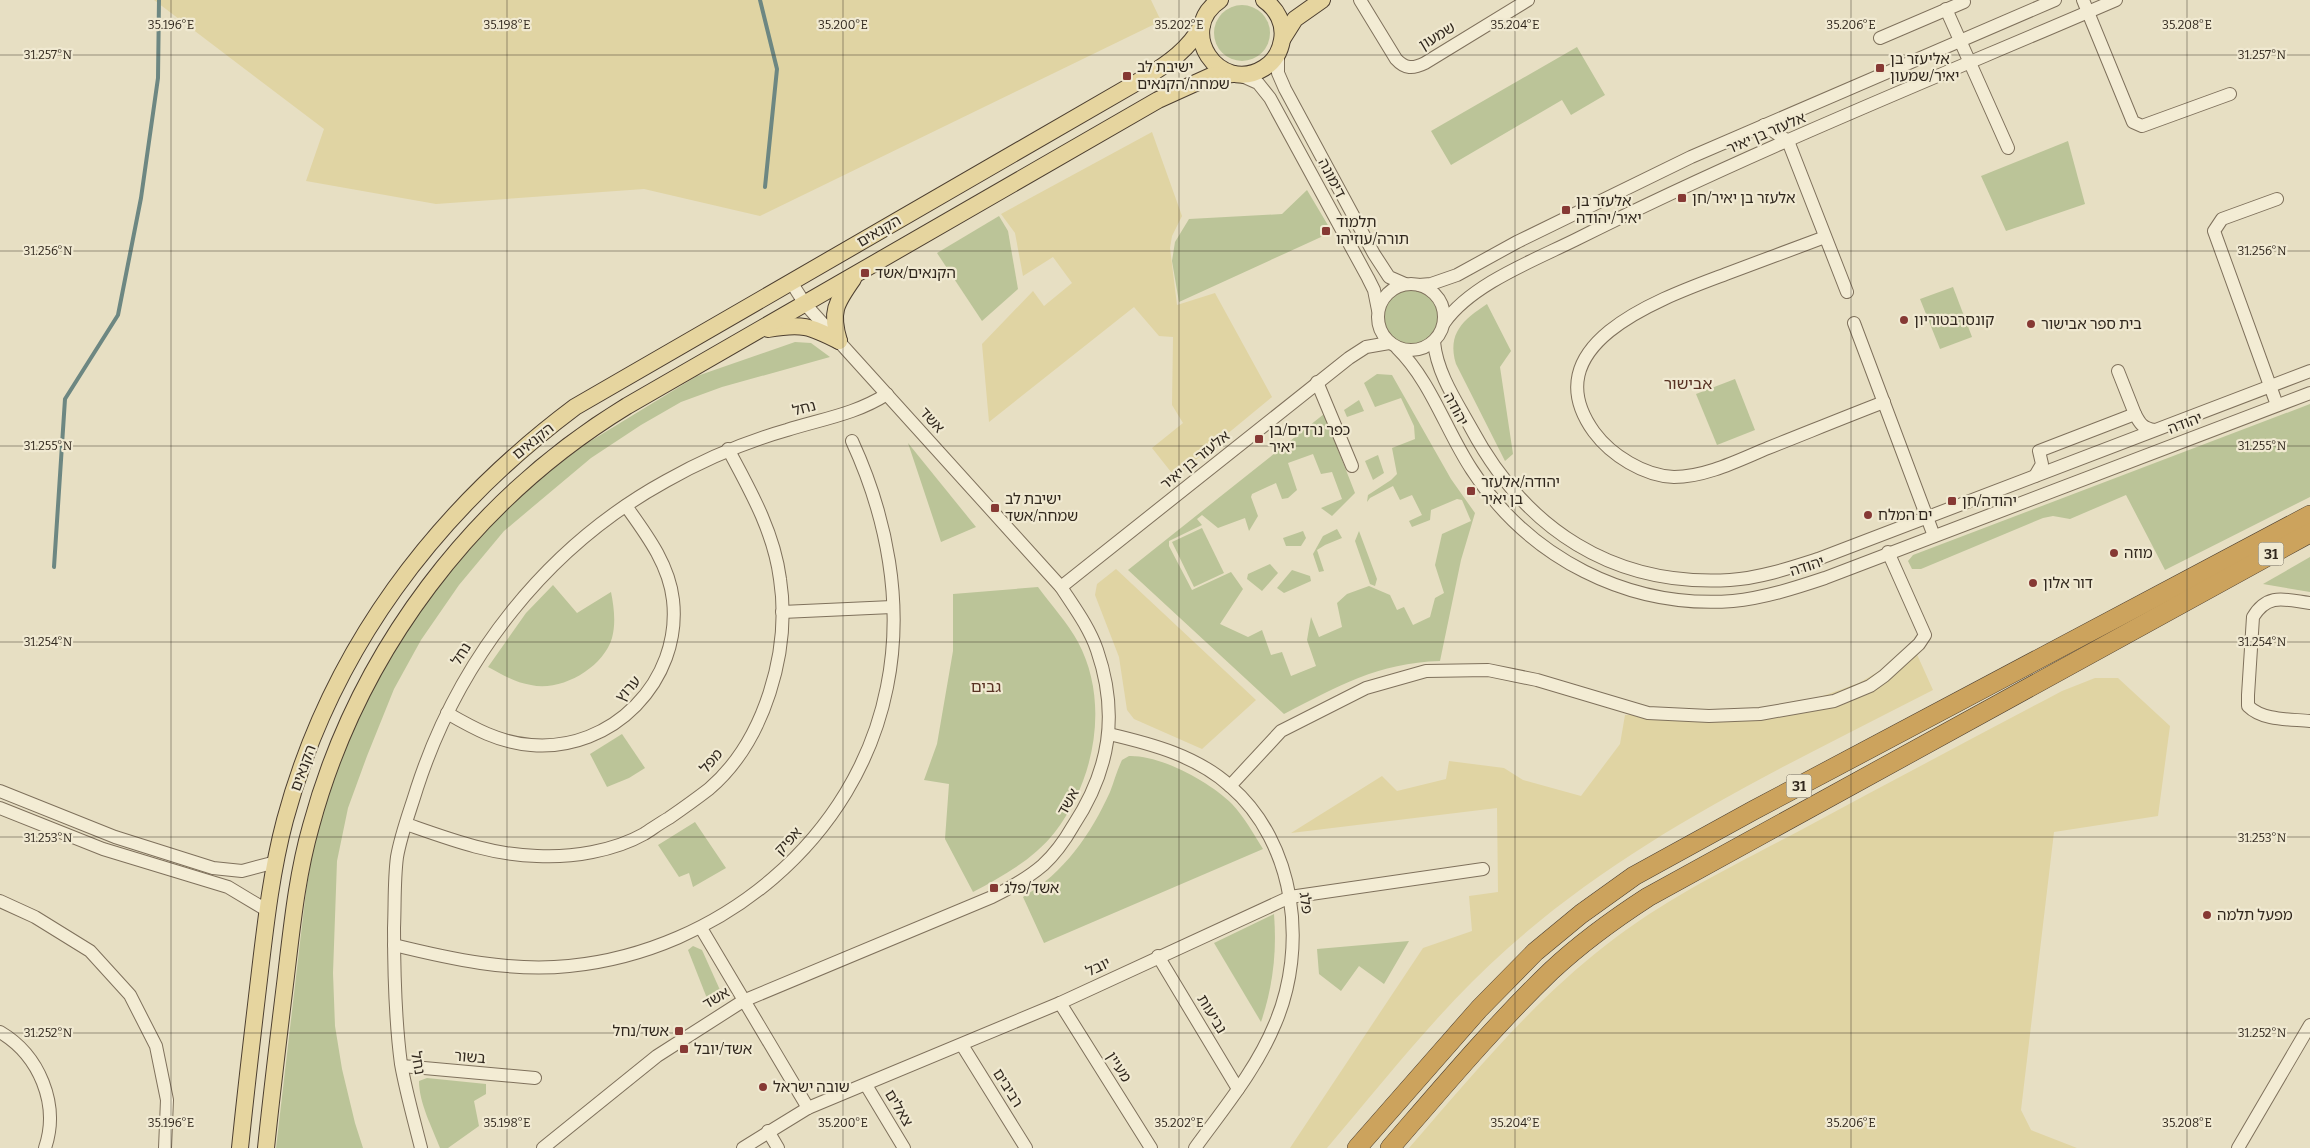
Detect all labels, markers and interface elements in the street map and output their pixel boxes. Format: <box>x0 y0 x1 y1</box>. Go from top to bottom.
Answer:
text: 35.196°E <box>148 18 194 32</box>
text: 35.198°E <box>483 18 531 32</box>
text: 35.200°E <box>818 18 868 32</box>
text: 35.202°E <box>1154 18 1204 32</box>
street label: שמעון <box>1416 18 1458 54</box>
text: 35.204°E <box>1490 18 1540 32</box>
text: 35.206°E <box>1826 18 1876 32</box>
text: 35.208°E <box>2162 18 2212 32</box>
text: 31.257°N <box>24 48 73 62</box>
text: 31.257°N <box>2238 48 2287 62</box>
place label: אליעזר בן יאיר/שמעון <box>1890 50 1960 85</box>
place label: ישיבת לב שמחה/הקנאים <box>1137 58 1230 93</box>
marker: אליעזר בן יאיר/שמעון <box>1874 62 1886 74</box>
marker: ישיבת לב שמחה/הקנאים <box>1121 70 1133 82</box>
street label: אלעזר בן יאיר <box>1724 108 1808 158</box>
street label: דימונה <box>1314 155 1350 201</box>
place label: אלעזר בן יאיר/חן <box>1692 189 1796 207</box>
place label: אלעזר בן יאיר/יהודה <box>1576 192 1642 227</box>
marker: אלעזר בן יאיר/חן <box>1676 192 1688 204</box>
marker: אלעזר בן יאיר/יהודה <box>1560 204 1572 216</box>
street label: הקנאים <box>854 211 904 251</box>
place label: תלמוד תורה/עוזיהו <box>1336 213 1409 248</box>
marker: תלמוד תורה/עוזיהו <box>1320 225 1332 237</box>
text: 31.256°N <box>24 244 73 258</box>
text: 31.256°N <box>2238 244 2287 258</box>
place label: הקנאים/אשד <box>875 264 956 282</box>
marker: הקנאים/אשד <box>859 267 871 279</box>
place label: קונסרבטוריון <box>1914 311 1994 329</box>
marker: קונסרבטוריון <box>1898 314 1910 326</box>
place label: בית ספר אבישור <box>2041 315 2142 333</box>
marker: בית ספר אבישור <box>2025 318 2037 330</box>
district label: אבישור <box>1664 374 1712 393</box>
street label: יהודה <box>1440 389 1472 429</box>
street label: נחל <box>790 396 818 420</box>
street label: אשד <box>916 403 948 437</box>
street label: יהודה <box>2165 408 2205 438</box>
street label: הקנאים <box>509 419 557 463</box>
place label: כפר נרדים/בן יאיר <box>1269 421 1351 456</box>
street label: אלעזר בן יאיר <box>1157 427 1233 493</box>
marker: כפר נרדים/בן יאיר <box>1253 433 1265 445</box>
text: 31.255°N <box>24 439 73 453</box>
text: 31.255°N <box>2238 439 2287 453</box>
place label: יהודה/אלעזר בן יאיר <box>1481 473 1560 508</box>
marker: יהודה/אלעזר בן יאיר <box>1465 485 1477 497</box>
place label: ישיבת לב שמחה/אשד <box>1005 490 1078 525</box>
place label: יהודה/חן <box>1962 492 2017 510</box>
marker: יהודה/חן <box>1946 495 1958 507</box>
marker: ישיבת לב שמחה/אשד <box>989 502 1001 514</box>
place label: ים המלח <box>1878 506 1932 524</box>
marker: ים המלח <box>1862 509 1874 521</box>
road number: 31 <box>2258 542 2284 566</box>
place label: מוזה <box>2124 544 2153 562</box>
marker: מוזה <box>2108 547 2120 559</box>
street label: יהודה <box>1787 552 1827 580</box>
place label: דור אלון <box>2043 574 2093 592</box>
marker: דור אלון <box>2027 577 2039 589</box>
text: 31.254°N <box>24 635 73 649</box>
text: 31.254°N <box>2238 635 2287 649</box>
street label: נחל <box>447 639 475 669</box>
street label: ערוץ <box>612 672 645 706</box>
district label: גבים <box>971 677 1001 696</box>
street label: הקנאים <box>286 742 320 794</box>
street label: מפל <box>696 745 726 777</box>
road number: 31 <box>1786 774 1812 798</box>
street label: אשד <box>1053 785 1083 819</box>
street label: אפיק <box>770 823 806 859</box>
text: 31.253°N <box>24 831 73 845</box>
text: 31.253°N <box>2238 831 2287 845</box>
place label: אשד/פלג <box>1004 879 1059 897</box>
marker: אשד/פלג <box>988 882 1000 894</box>
street label: פלג <box>1296 891 1316 915</box>
place label: מפעל תלמה <box>2217 906 2293 924</box>
marker: מפעל תלמה <box>2201 909 2213 921</box>
street label: יובל <box>1083 954 1113 980</box>
street label: אשד <box>699 983 733 1013</box>
street label: נביעות <box>1193 991 1231 1037</box>
place label: אשד/נחל <box>613 1022 669 1040</box>
marker: אשד/נחל <box>673 1025 685 1037</box>
text: 31.252°N <box>24 1026 73 1040</box>
text: 31.252°N <box>2238 1026 2287 1040</box>
place label: אשד/יובל <box>694 1040 752 1058</box>
marker: אשד/יובל <box>678 1043 690 1055</box>
street label: בשור <box>453 1047 487 1067</box>
street label: מעיין <box>1103 1048 1135 1086</box>
street label: נחל <box>407 1050 429 1076</box>
street label: רביבים <box>989 1065 1027 1111</box>
place label: שובה ישראל <box>773 1078 850 1096</box>
marker: שובה ישראל <box>757 1081 769 1093</box>
street label: צאלים <box>881 1086 917 1130</box>
text: 35.196°E <box>148 1116 194 1130</box>
text: 35.198°E <box>483 1116 531 1130</box>
text: 35.200°E <box>818 1116 868 1130</box>
text: 35.202°E <box>1154 1116 1204 1130</box>
text: 35.204°E <box>1490 1116 1540 1130</box>
text: 35.206°E <box>1826 1116 1876 1130</box>
text: 35.208°E <box>2162 1116 2212 1130</box>

